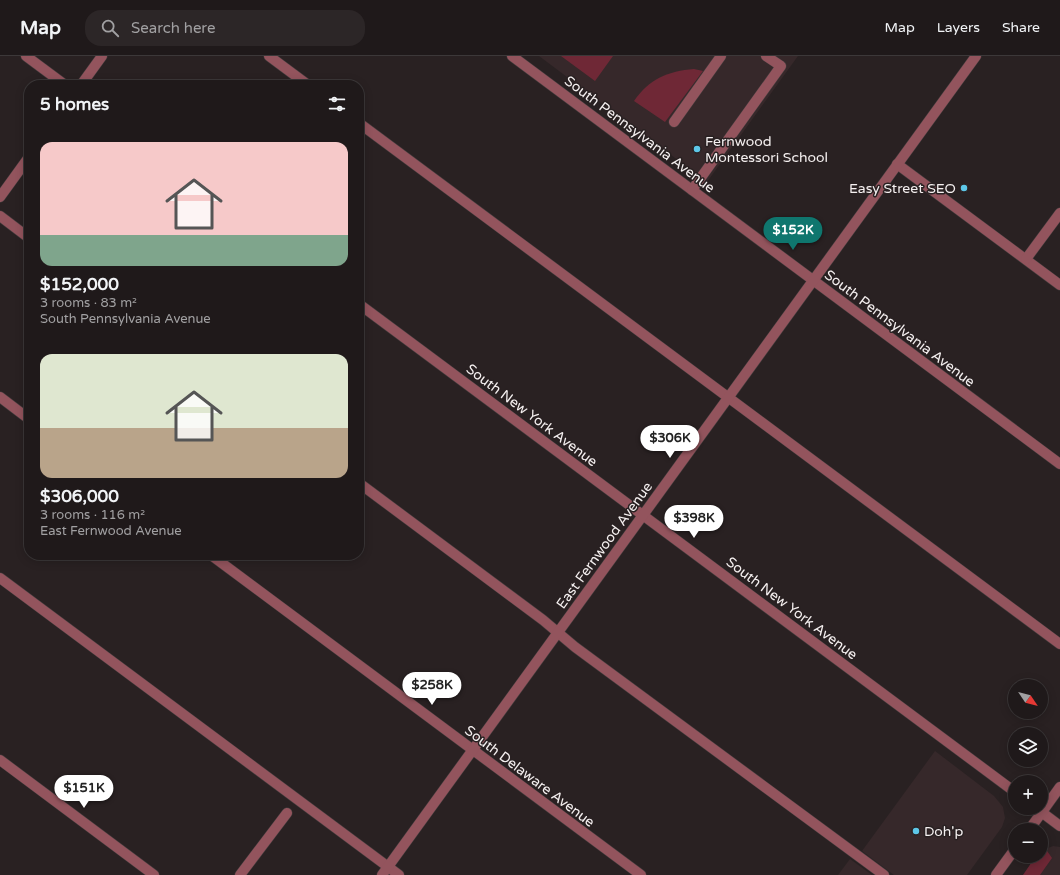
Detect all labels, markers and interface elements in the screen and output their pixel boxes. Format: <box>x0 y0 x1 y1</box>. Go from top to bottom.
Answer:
search box <box>85 10 365 46</box>
text: Map <box>20 17 61 39</box>
icon: search <box>99 17 121 39</box>
text: Search here <box>131 19 215 37</box>
text: Map <box>885 19 915 36</box>
text: Layers <box>937 19 980 36</box>
text: Share <box>1002 19 1040 36</box>
street label: South Pennsylvania Avenue <box>561 72 718 197</box>
icon: filters <box>326 93 348 115</box>
text: 5 homes <box>40 94 109 115</box>
place label: Fernwood Montessori School <box>705 133 828 166</box>
marker: Fernwood Montessori School <box>692 144 702 154</box>
icon: home <box>158 168 230 240</box>
place label: Easy Street SEO <box>849 180 956 197</box>
marker: Easy Street SEO <box>959 183 969 193</box>
pin: $152K <box>765 217 821 251</box>
text: $152K <box>772 222 814 238</box>
street label: South Pennsylvania Avenue <box>821 266 978 391</box>
text: $152,000 <box>40 274 119 295</box>
text: 3 rooms · 83 m² <box>40 295 137 311</box>
text: South Pennsylvania Avenue <box>40 311 211 327</box>
street label: South New York Avenue <box>463 360 601 470</box>
icon: home <box>158 380 230 452</box>
pin: $306K <box>642 425 698 459</box>
text: $306K <box>649 430 691 446</box>
street label: East Fernwood Avenue <box>553 479 656 612</box>
text: $306,000 <box>40 486 119 507</box>
pin: $398K <box>666 505 722 539</box>
text: 3 rooms · 116 m² <box>40 507 145 523</box>
text: $398K <box>673 510 715 526</box>
text: East Fernwood Avenue <box>40 523 182 539</box>
street label: South New York Avenue <box>723 553 861 663</box>
pin: $258K <box>404 672 460 706</box>
text: $258K <box>411 677 453 693</box>
north arrow <box>1008 679 1048 719</box>
map controls <box>1008 679 1048 863</box>
street label: South Delaware Avenue <box>461 722 598 831</box>
button: layers <box>1008 727 1048 767</box>
pin: $151K <box>56 775 112 809</box>
button: + <box>1008 775 1048 815</box>
text: $151K <box>63 780 105 796</box>
place label: Doh'p <box>924 823 963 840</box>
button: − <box>1008 823 1048 863</box>
marker: Doh'p <box>911 826 921 836</box>

